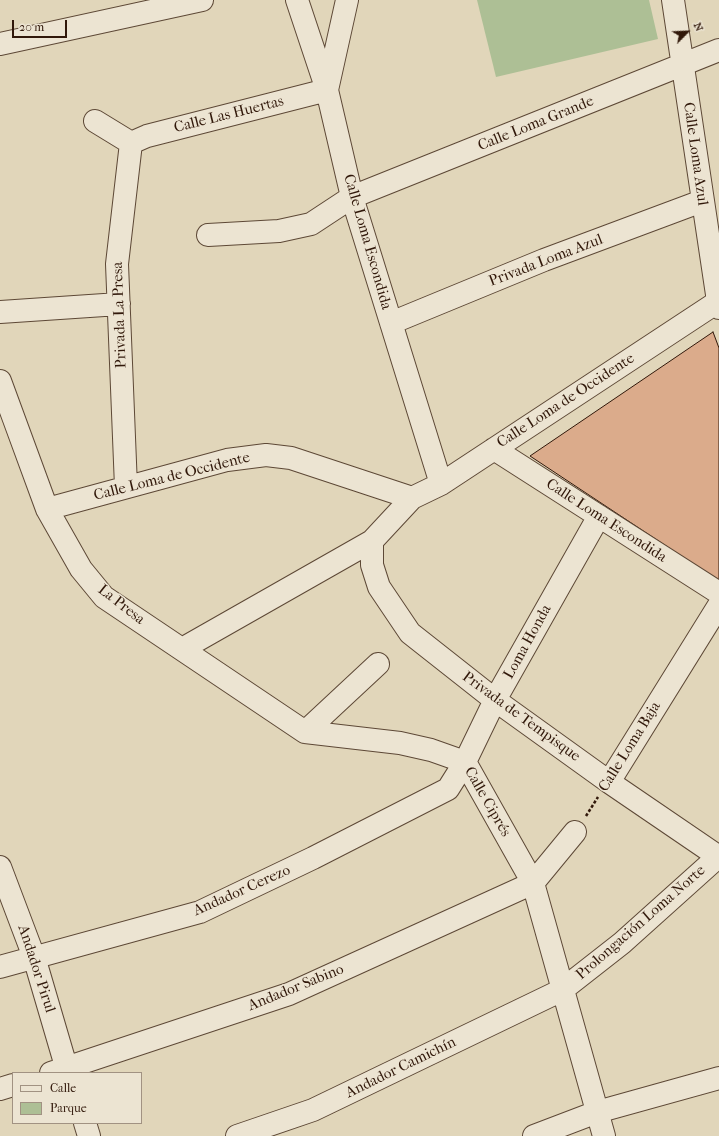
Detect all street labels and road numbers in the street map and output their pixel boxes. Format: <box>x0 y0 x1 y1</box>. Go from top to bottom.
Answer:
street label: Calle Las Huertas <box>172 93 286 137</box>
street label: Calle Loma Grande <box>475 93 597 155</box>
street label: Calle Loma Azul <box>679 101 711 207</box>
street label: Calle Loma Escondida <box>339 172 395 312</box>
street label: Privada Loma Azul <box>487 231 605 291</box>
street label: Privada La Presa <box>109 261 131 369</box>
street label: Calle Loma de Occidente <box>494 350 638 452</box>
street label: Calle Loma de Occidente <box>92 449 252 505</box>
street label: Calle Loma Escondida <box>542 475 670 567</box>
street label: La Presa <box>94 581 148 629</box>
street label: Loma Honda <box>500 602 556 682</box>
street label: Privada de Tempisque <box>458 668 584 766</box>
street label: Calle Loma Baja <box>595 699 665 795</box>
street label: Calle Ciprés <box>460 764 514 840</box>
street label: Andador Cerezo <box>191 862 293 920</box>
street label: Prolongación Loma Norte <box>573 862 709 984</box>
street label: Andador Pirul <box>13 923 59 1015</box>
street label: Andador Sabino <box>245 961 347 1015</box>
street label: Andador Camichín <box>343 1033 459 1103</box>

